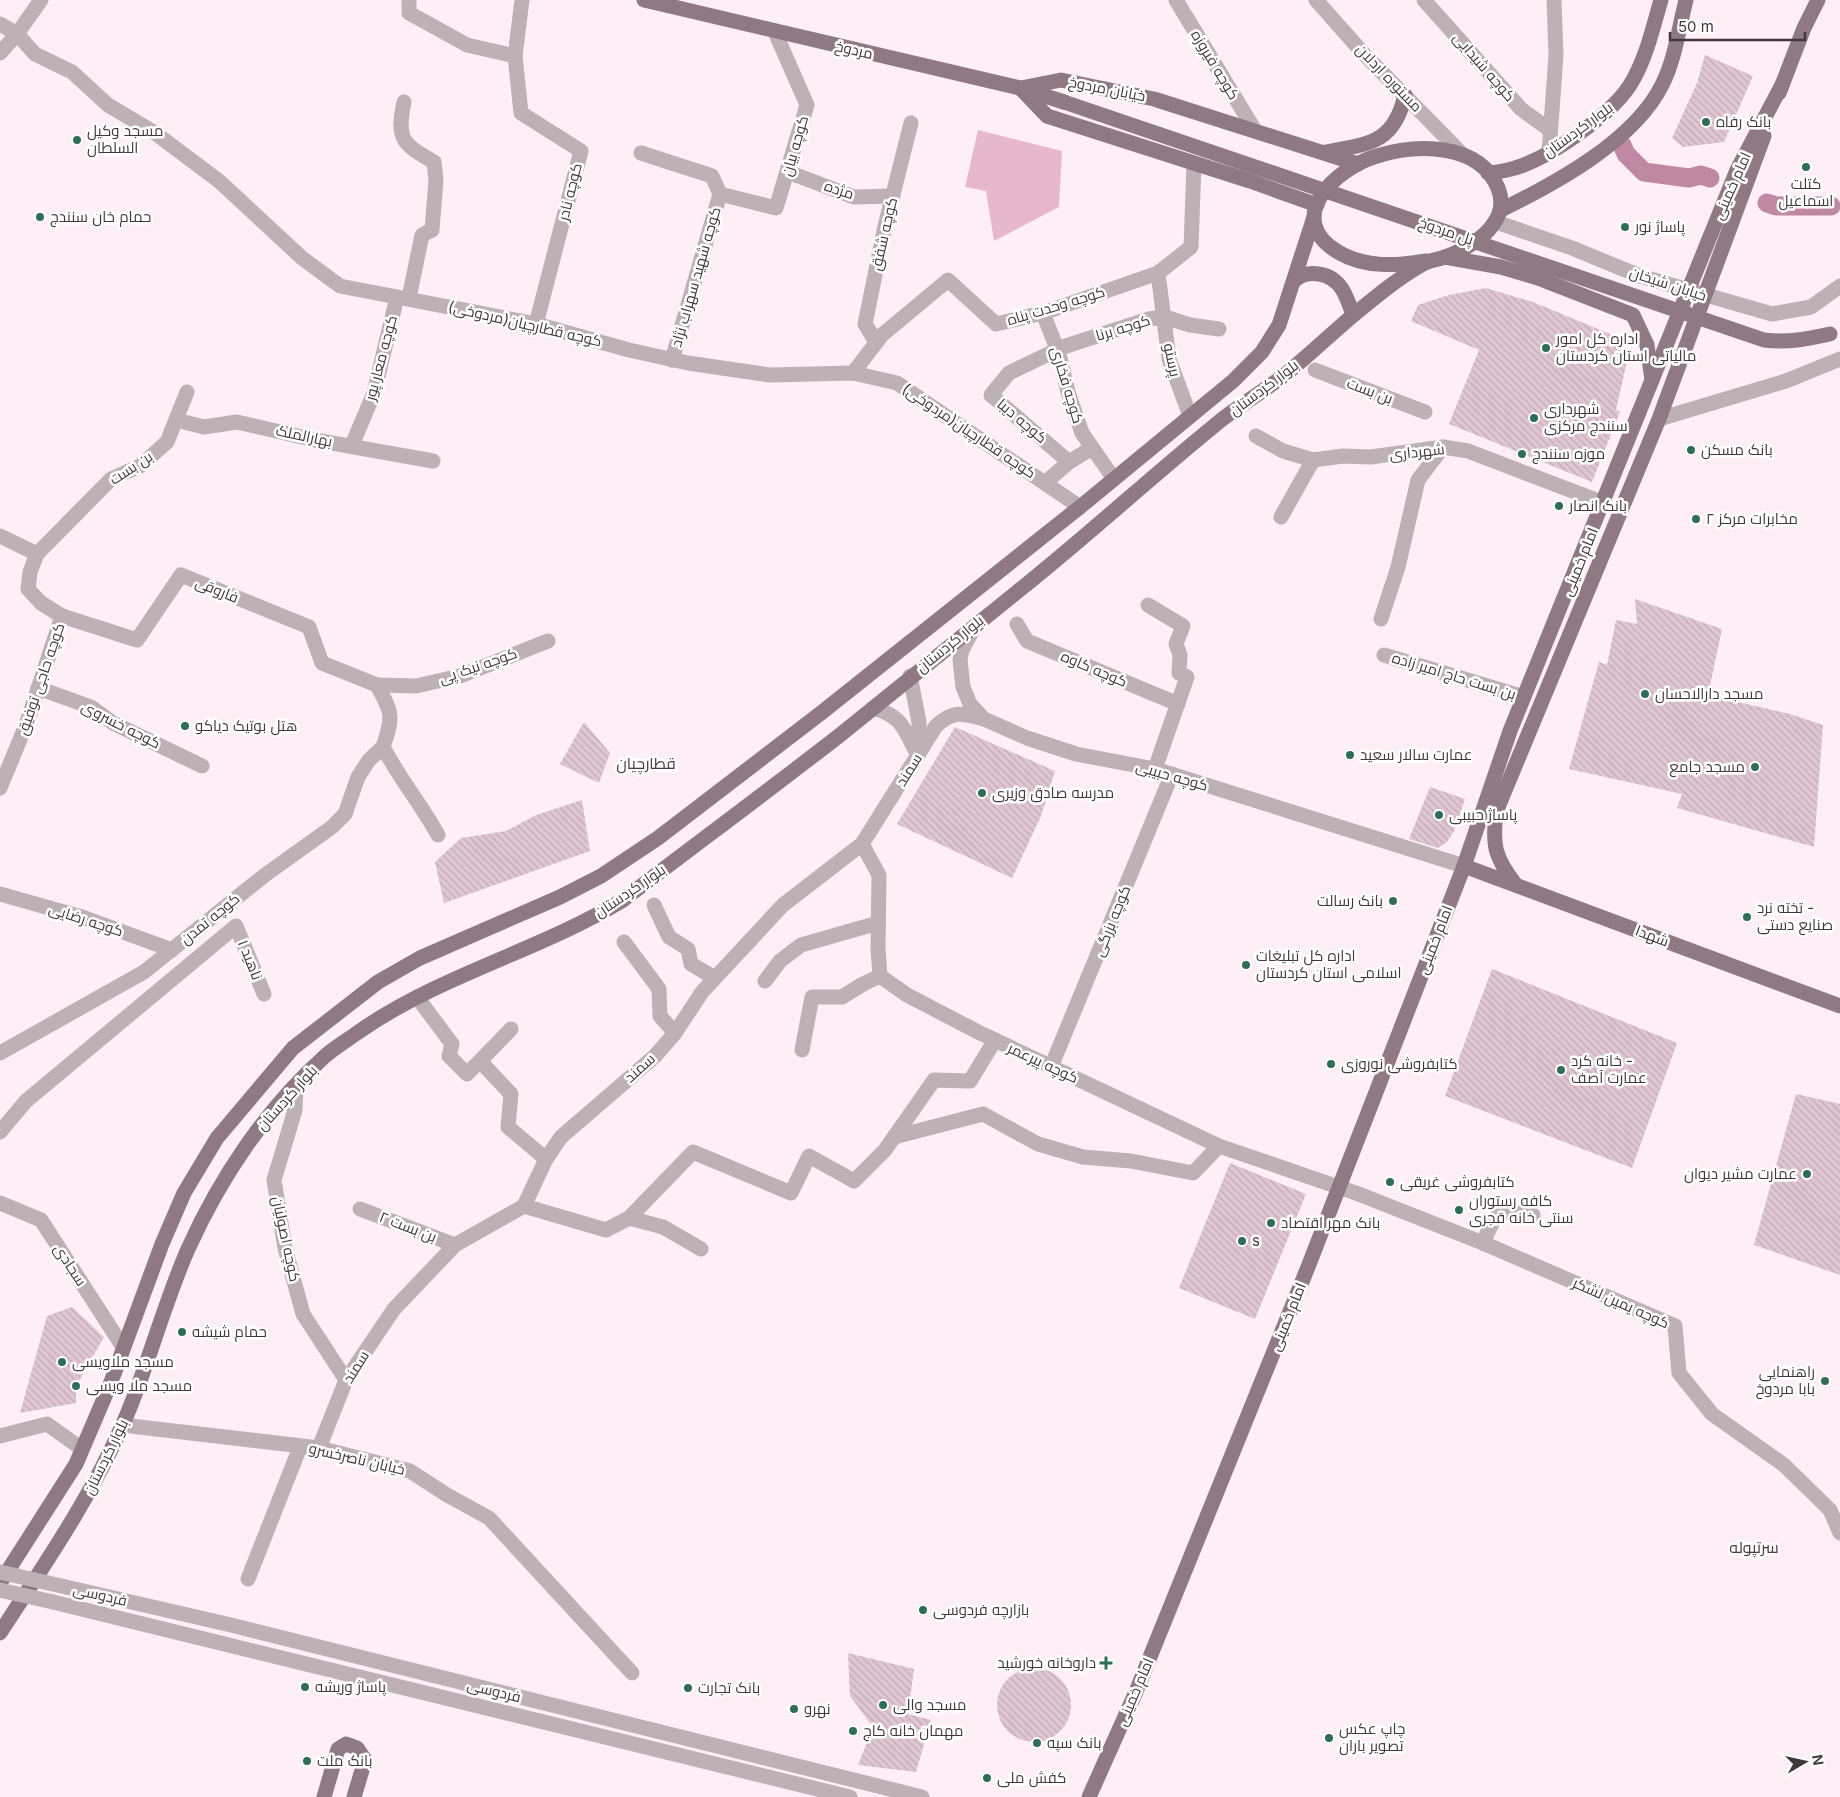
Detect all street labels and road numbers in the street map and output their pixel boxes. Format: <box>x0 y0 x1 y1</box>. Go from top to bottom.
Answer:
street label: کوچه فیروزه <box>1186 26 1244 104</box>
street label: کوچه شیدایی <box>1448 28 1520 106</box>
street label: مردوخ <box>833 36 875 65</box>
street label: مستوره اردلان <box>1351 40 1427 116</box>
street label: خیابان مردوخ <box>1067 72 1147 107</box>
street label: بلوار کردستان <box>1539 98 1617 162</box>
street label: کوچه بیان <box>777 113 813 179</box>
street label: امام خمینی <box>1708 149 1756 223</box>
street label: کوچه نادر <box>553 161 587 224</box>
street label: مژده <box>822 176 856 203</box>
street label: کوچه شفق <box>866 195 902 273</box>
street label: کوچه شهید سهراب نژاد <box>666 205 726 349</box>
street label: پل مردوخ <box>1415 212 1476 251</box>
street label: خیابان شیخان <box>1627 262 1709 306</box>
street label: کوچه وحدت پناه <box>1005 282 1107 330</box>
street label: کوچه قطارچیان(مردوخی) <box>446 297 604 351</box>
street label: کوچه برنا <box>1093 310 1153 346</box>
street label: کوچه معار پور <box>360 313 402 404</box>
street label: پرستو <box>1159 341 1185 379</box>
street label: کوچه فخاری <box>1046 344 1088 426</box>
street label: بلوار کردستان <box>1225 355 1303 421</box>
street label: بن بست <box>1344 373 1396 409</box>
street label: کوچه قطارچیان(مردوخی) <box>898 379 1040 483</box>
street label: کوچه دیبا <box>993 394 1051 448</box>
street label: بهارالملک <box>274 420 334 452</box>
street label: شهرداری <box>1388 439 1446 465</box>
street label: بن بست <box>105 447 157 489</box>
street label: امام خمینی <box>1557 525 1603 599</box>
street label: فاروقی <box>192 572 242 608</box>
street label: بلوار کردستان <box>912 610 988 678</box>
street label: کوچه حاجی توفیق <box>12 620 70 738</box>
street label: کوچه نیک پی <box>436 643 520 689</box>
street label: کوچه کاوه <box>1058 646 1130 692</box>
street label: بن بست حاج امیر زاده <box>1389 648 1518 705</box>
street label: کوچه خسروی <box>78 696 164 754</box>
street label: سمند <box>891 750 926 790</box>
street label: کوچه حبیبی <box>1134 756 1210 796</box>
street label: بلوار کردستان <box>590 860 670 922</box>
street label: کوچه بزرگی <box>1089 882 1135 960</box>
street label: کوچه تمدن <box>176 889 244 949</box>
street label: کوچه رضایی <box>46 899 126 941</box>
street label: امام خمینی <box>1413 903 1457 977</box>
street label: شهدا <box>1632 921 1672 951</box>
street label: ناهید ۱ <box>234 937 267 983</box>
street label: کوچه پیرعمر <box>1004 1038 1082 1088</box>
street label: سمند <box>620 1049 659 1086</box>
street label: بلوار کردستان <box>252 1061 322 1135</box>
street label: کوچه اصولیان <box>267 1194 305 1284</box>
street label: بن بست ۲ <box>376 1207 440 1247</box>
street label: سجادی <box>49 1240 91 1290</box>
street label: کوچه یمین لشکر <box>1569 1272 1673 1333</box>
street label: امام خمینی <box>1265 1280 1311 1354</box>
street label: سمند <box>338 1347 373 1387</box>
street label: بلوار کردستان <box>79 1416 133 1498</box>
street label: خیابان ناصرخسرو <box>307 1438 407 1480</box>
street label: فردوسی <box>71 1579 129 1611</box>
street label: امام خمینی <box>1112 1655 1158 1729</box>
street label: فردوسی <box>465 1675 523 1707</box>

